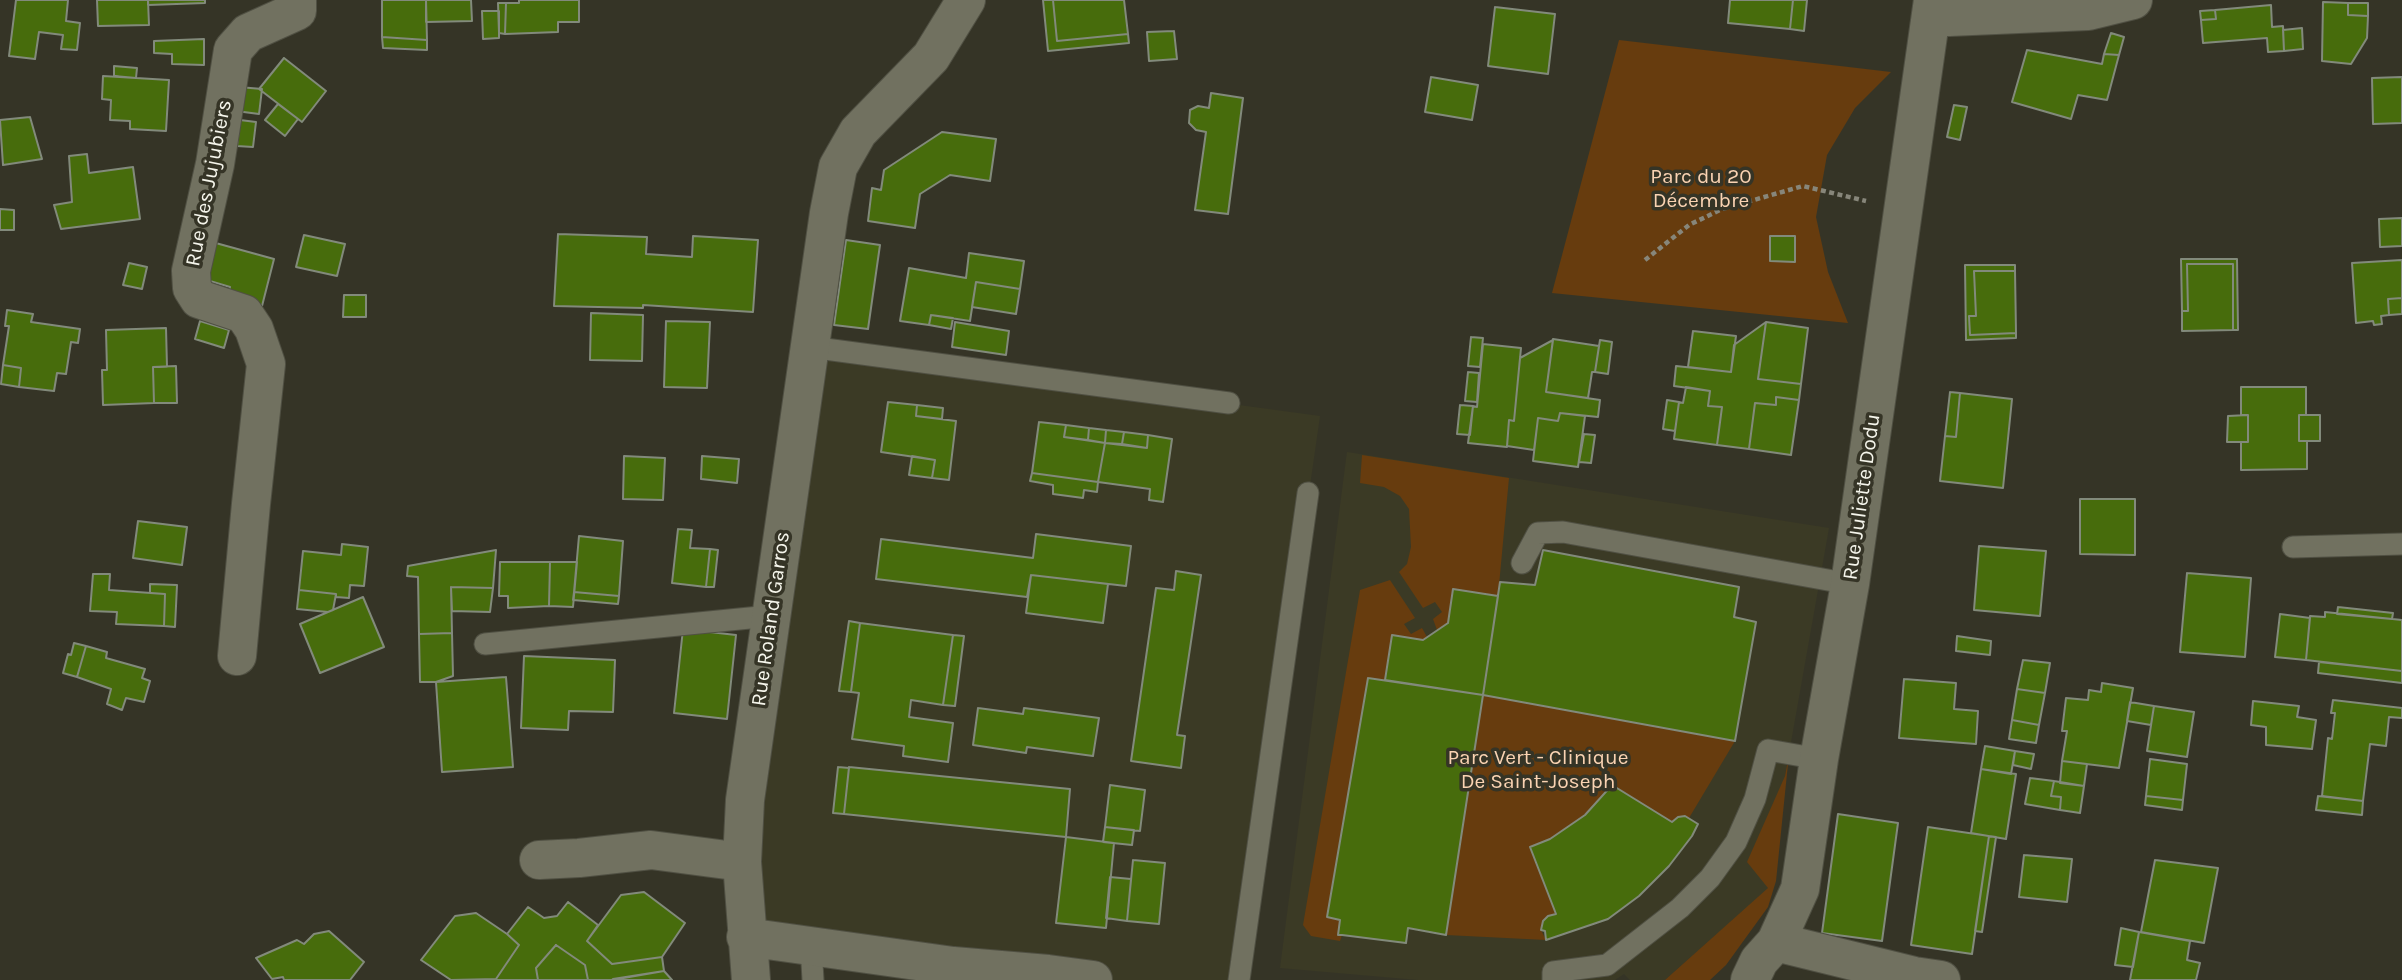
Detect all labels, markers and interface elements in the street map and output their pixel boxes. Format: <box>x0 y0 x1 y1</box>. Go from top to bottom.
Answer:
street label: Rue des Jujubiers <box>180 98 238 268</box>
park label: Parc du 20 Décembre <box>1650 164 1752 214</box>
street label: Rue Juliette Dodu <box>1838 412 1886 582</box>
street label: Rue Roland Garros <box>746 530 796 708</box>
park label: Parc Vert - Clinique De Saint-Joseph <box>1447 745 1629 795</box>

